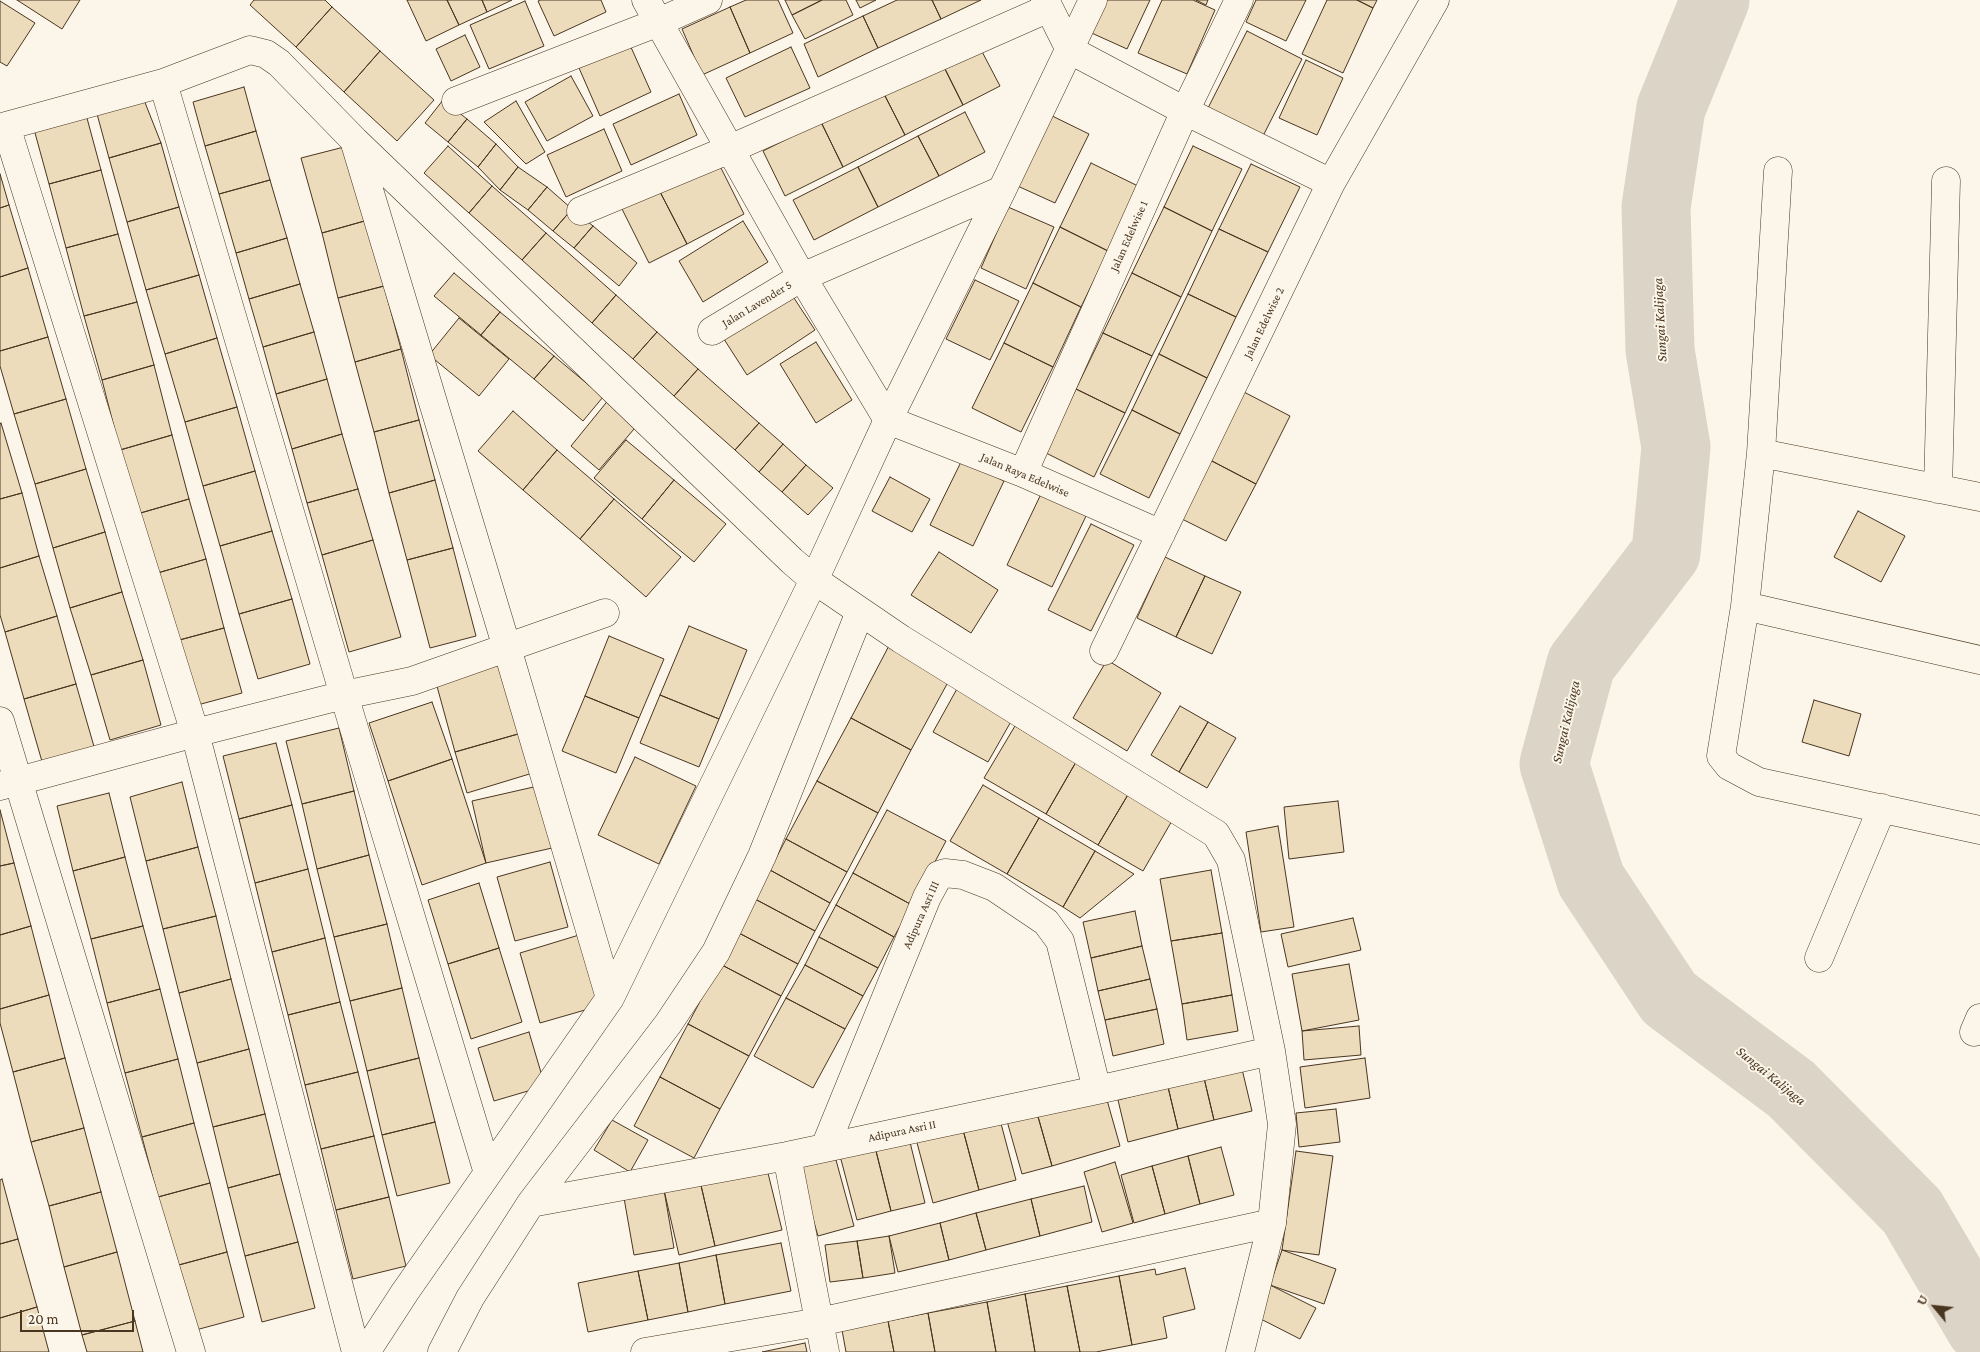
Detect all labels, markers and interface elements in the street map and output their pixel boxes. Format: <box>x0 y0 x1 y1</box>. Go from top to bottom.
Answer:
street label: Jalan Edelwise 1 <box>1107 198 1151 274</box>
water label: Sungai Kalijaga <box>1649 277 1671 363</box>
street label: Jalan Lavender 5 <box>719 278 795 330</box>
street label: Jalan Edelwise 2 <box>1240 285 1288 361</box>
street label: Jalan Raya Edelwise <box>978 450 1072 500</box>
water label: Sungai Kalijaga <box>1548 679 1584 765</box>
street label: Adipura Asri III <box>900 879 942 951</box>
water label: Sungai Kalijaga <box>1733 1043 1809 1109</box>
street label: Adipura Asri II <box>867 1117 937 1145</box>
north arrow <box>1910 1282 1960 1332</box>
text: U <box>1912 1292 1931 1308</box>
scale bar <box>22 1300 136 1332</box>
text: 20 m <box>28 1311 59 1327</box>

